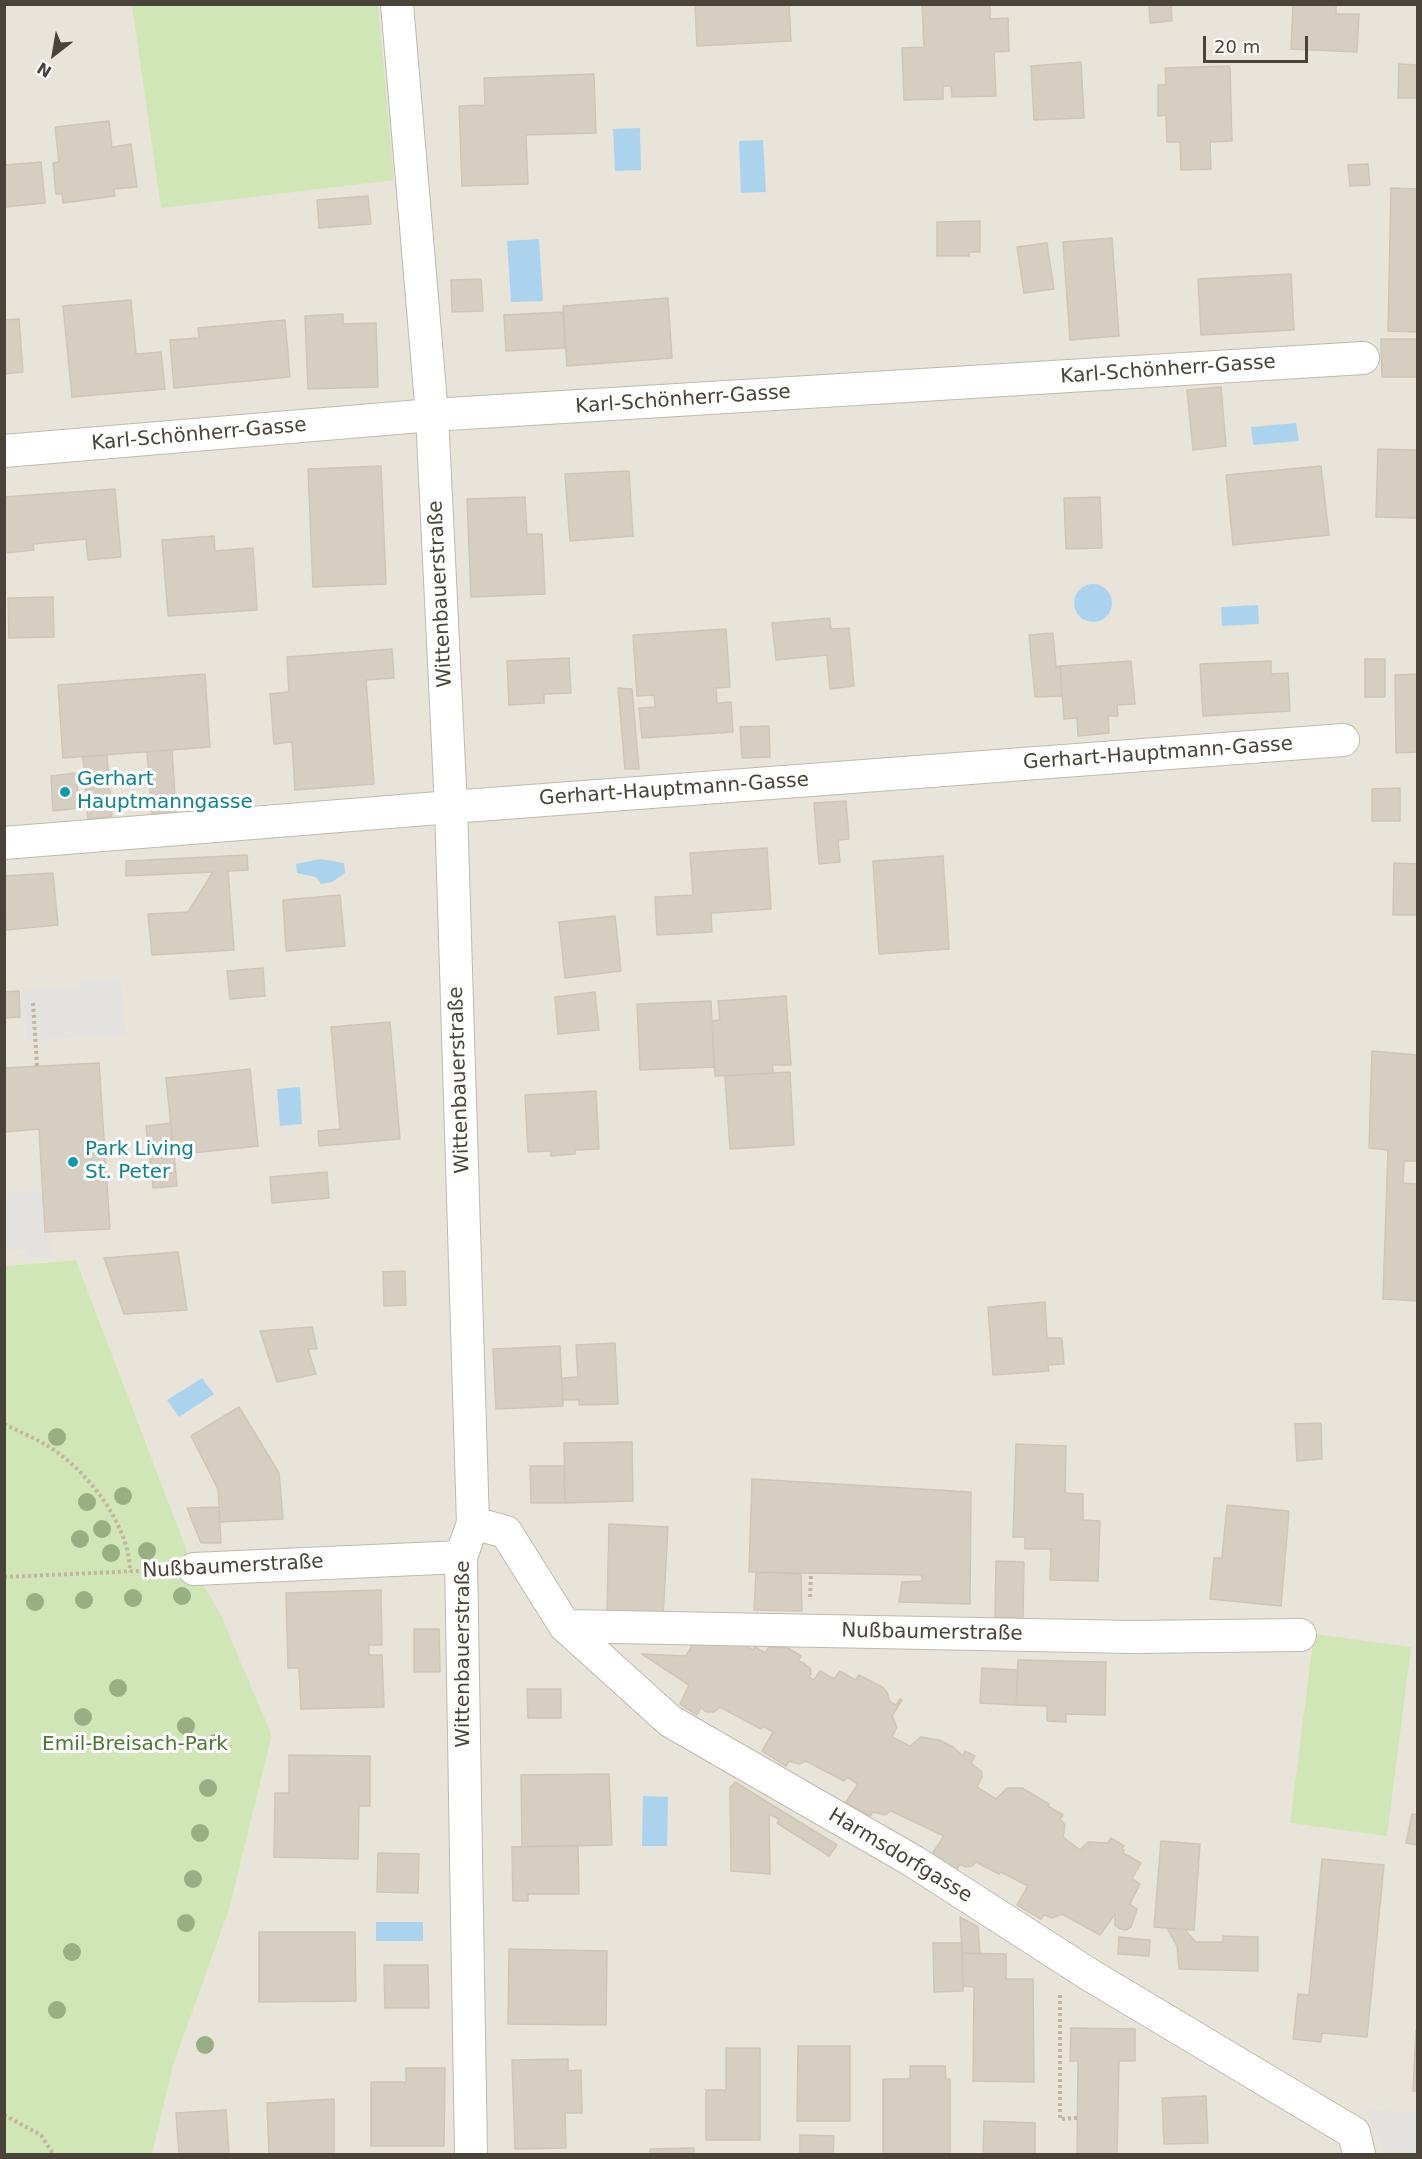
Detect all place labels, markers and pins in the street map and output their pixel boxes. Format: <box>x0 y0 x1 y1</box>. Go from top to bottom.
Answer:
place label: Gerhart Hauptmanngasse <box>77 768 253 815</box>
marker: Gerhart Hauptmanngasse <box>58 785 72 799</box>
place label: Park Living St. Peter <box>85 1138 194 1185</box>
marker: Park Living St. Peter <box>66 1155 80 1169</box>

